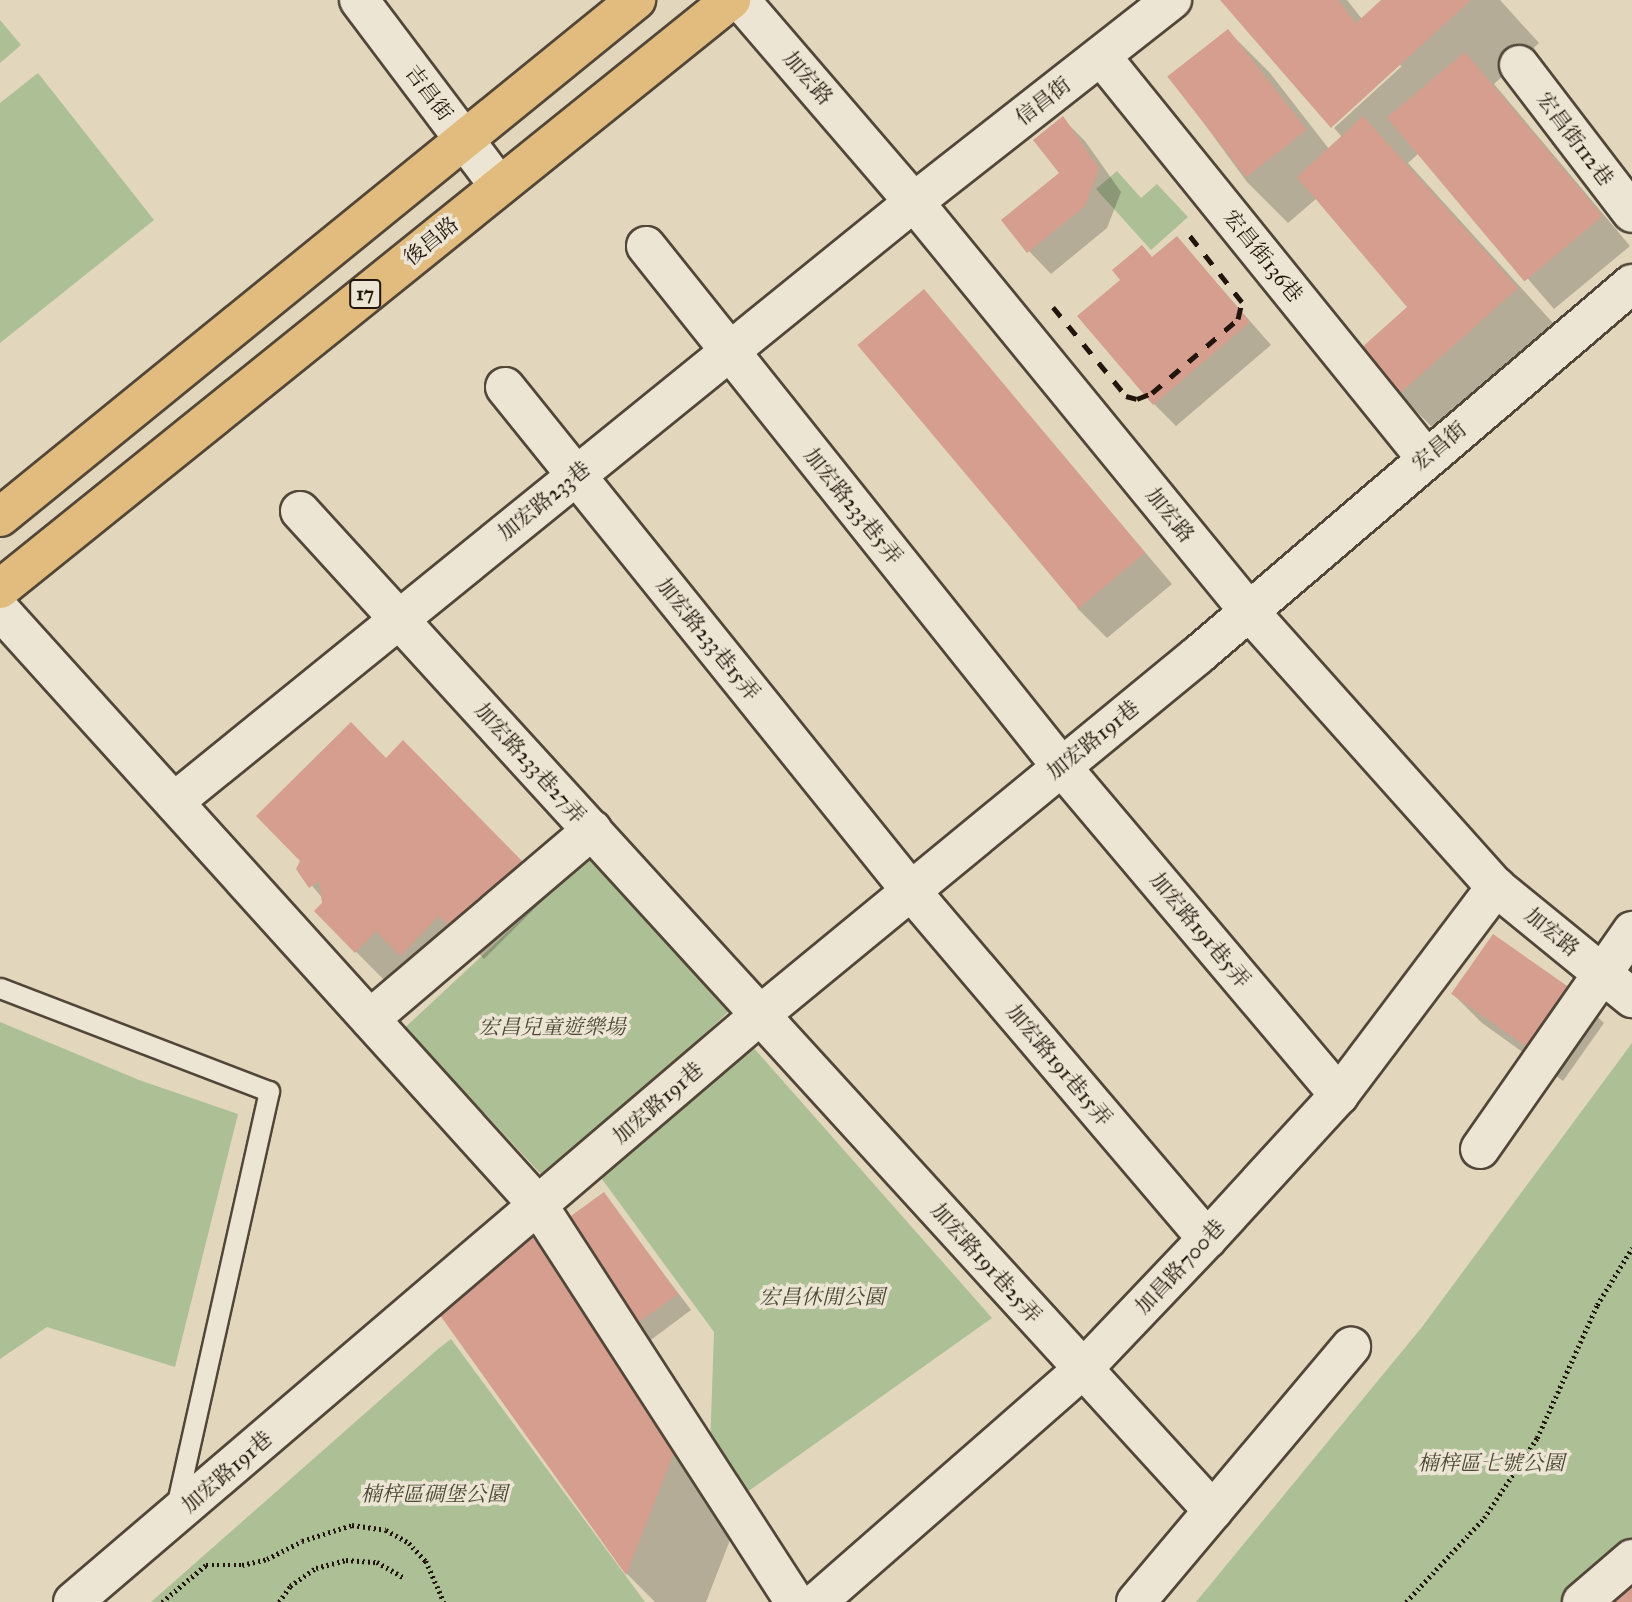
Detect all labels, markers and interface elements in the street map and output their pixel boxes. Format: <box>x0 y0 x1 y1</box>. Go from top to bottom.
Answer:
street label: 加宏路 <box>778 46 838 110</box>
street label: 吉昌街 <box>400 60 458 126</box>
street label: 信昌街 <box>1010 72 1076 130</box>
street label: 宏昌街112巷 <box>1532 87 1618 191</box>
street label: 宏昌街136巷 <box>1218 205 1308 307</box>
street label: 後昌路 <box>399 211 463 271</box>
road number: 17 <box>348 278 382 310</box>
street label: 宏昌街 <box>1407 416 1471 476</box>
street label: 加宏路233巷5弄 <box>799 443 907 569</box>
street label: 加宏路233巷 <box>493 456 595 546</box>
street label: 加宏路 <box>1140 483 1200 547</box>
street label: 加宏路233巷15弄 <box>651 573 765 705</box>
street label: 加宏路191巷 <box>1042 695 1144 785</box>
street label: 加宏路233巷27弄 <box>469 698 591 828</box>
street label: 加宏路191巷5弄 <box>1145 867 1255 993</box>
street label: 加宏路 <box>1520 902 1584 962</box>
street label: 加宏路191巷15弄 <box>1001 999 1117 1131</box>
park label: 宏昌兒童遊樂場 <box>479 1014 625 1040</box>
street label: 加宏路191巷 <box>608 1057 708 1149</box>
street label: 加宏路191巷25弄 <box>926 1198 1046 1328</box>
street label: 加昌路700巷 <box>1130 1215 1230 1319</box>
park label: 宏昌休閒公園 <box>759 1284 885 1310</box>
street label: 加宏路191巷 <box>177 1426 277 1518</box>
park label: 楠梓區七號公園 <box>1418 1450 1564 1476</box>
park label: 楠梓區碉堡公園 <box>361 1481 507 1507</box>

